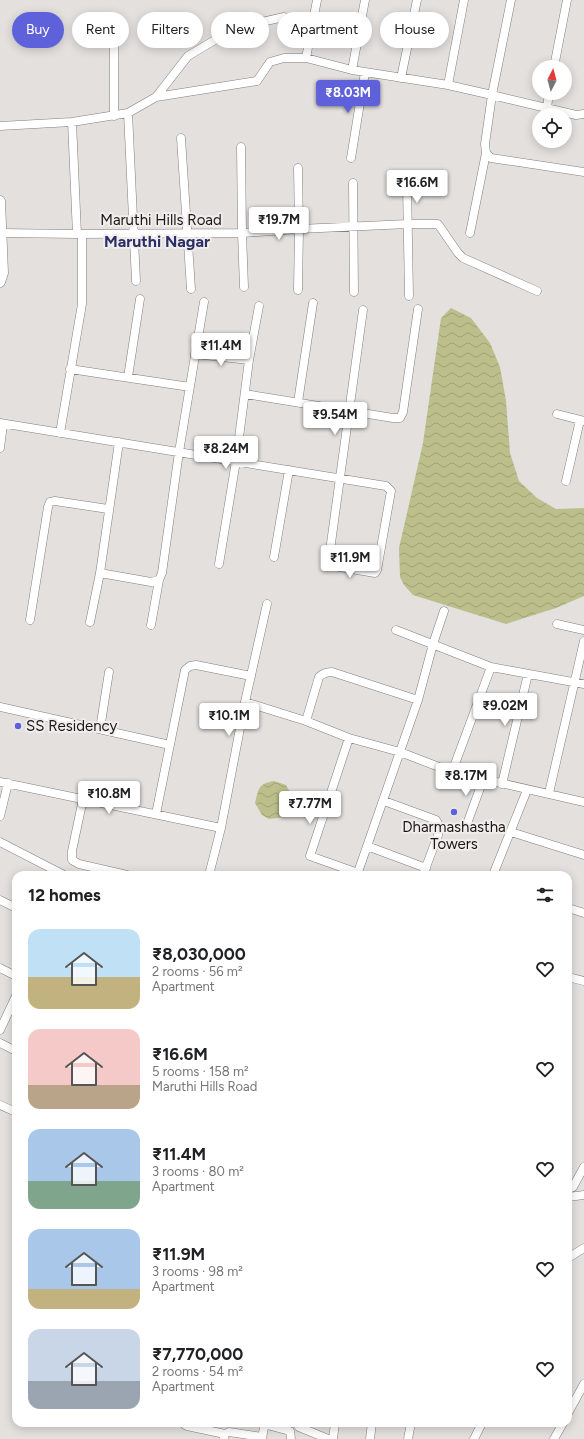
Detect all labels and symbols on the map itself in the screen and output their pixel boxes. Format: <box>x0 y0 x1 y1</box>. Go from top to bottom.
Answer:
north arrow <box>532 60 572 100</box>
pin: ₹8.03M <box>315 80 381 114</box>
pin: ₹16.6M <box>384 170 450 204</box>
pin: ₹19.7M <box>246 207 312 241</box>
street label: Maruthi Hills Road <box>100 211 222 229</box>
district label: Maruthi Nagar <box>104 232 210 251</box>
pin: ₹11.4M <box>188 333 254 367</box>
pin: ₹9.54M <box>302 402 368 436</box>
pin: ₹8.24M <box>193 436 259 470</box>
pin: ₹11.9M <box>317 545 383 579</box>
pin: ₹9.02M <box>472 693 538 727</box>
pin: ₹10.1M <box>196 703 262 737</box>
place label: SS Residency <box>26 717 117 735</box>
marker: SS Residency <box>13 721 23 731</box>
pin: ₹8.17M <box>433 763 499 797</box>
pin: ₹10.8M <box>76 781 142 815</box>
pin: ₹7.77M <box>277 791 343 825</box>
marker: Dharmashastha Towers <box>449 807 459 817</box>
place label: Dharmashastha Towers <box>402 818 506 853</box>

